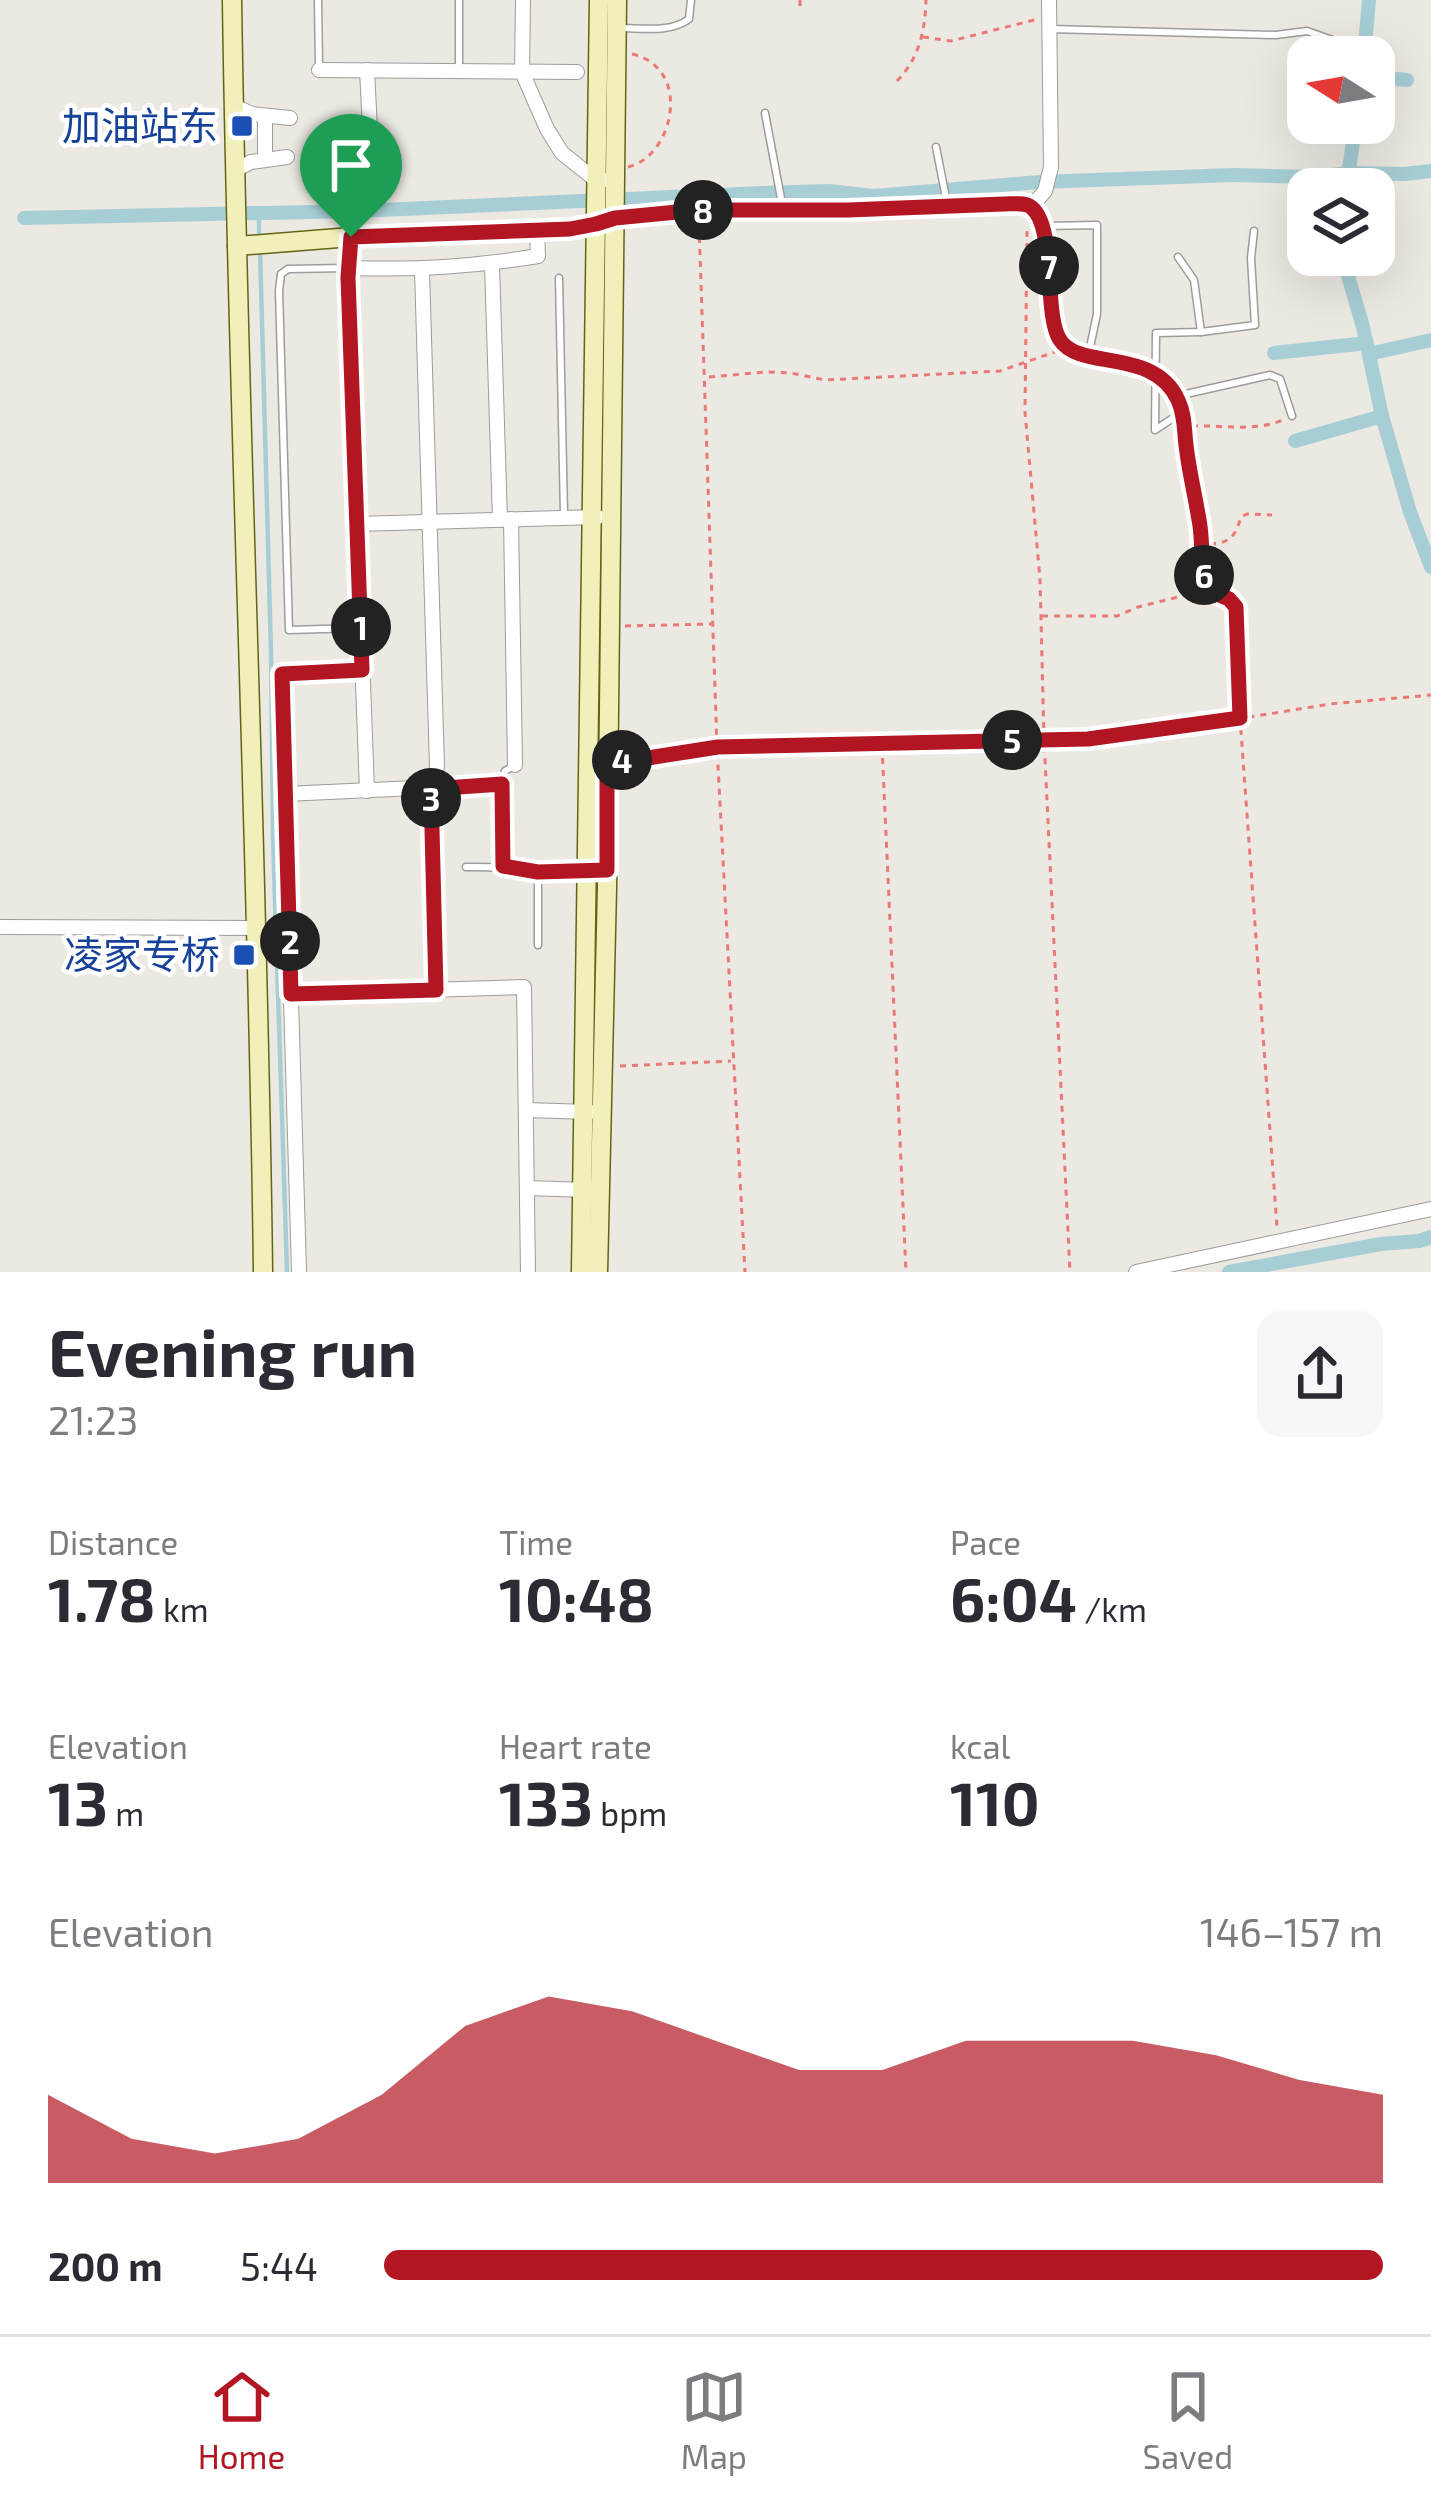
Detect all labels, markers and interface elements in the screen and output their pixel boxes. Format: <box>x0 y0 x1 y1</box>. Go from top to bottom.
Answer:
north arrow <box>1287 36 1395 144</box>
map controls <box>1287 36 1395 276</box>
place label: 加油站东 <box>62 101 218 148</box>
marker: 加油站东 <box>229 113 255 139</box>
pin <box>300 114 402 237</box>
icon: arrive <box>318 132 384 198</box>
button: layers <box>1287 168 1395 276</box>
pin: 8 <box>673 180 733 240</box>
text: 8 <box>693 190 713 230</box>
pin: 7 <box>1019 236 1079 296</box>
text: 7 <box>1040 246 1058 286</box>
pin: 6 <box>1174 545 1234 605</box>
text: 6 <box>1194 555 1214 595</box>
pin: 1 <box>331 597 391 657</box>
text: 1 <box>354 607 368 647</box>
pin: 5 <box>982 710 1042 770</box>
text: 5 <box>1003 720 1021 760</box>
pin: 4 <box>592 730 652 790</box>
text: 4 <box>611 740 633 780</box>
pin: 3 <box>401 768 461 828</box>
text: 3 <box>422 778 440 818</box>
pin: 2 <box>260 911 320 971</box>
text: 2 <box>280 921 300 961</box>
place label: 凌家专桥 <box>64 930 220 977</box>
marker: 凌家专桥 <box>231 942 257 968</box>
text: Evening run <box>48 1311 417 1390</box>
button: share <box>1257 1311 1383 1437</box>
text: 21:23 <box>48 1396 138 1443</box>
text: Distance <box>48 1522 178 1562</box>
text: Time <box>499 1522 573 1562</box>
text: Pace <box>950 1522 1021 1562</box>
text: 1.78 <box>48 1562 156 1634</box>
text: 10:48 <box>499 1562 654 1634</box>
text: 6:04 <box>950 1562 1077 1634</box>
text: km <box>156 1589 209 1629</box>
text: /km <box>1077 1589 1147 1629</box>
text: Elevation <box>48 1726 188 1766</box>
text: Heart rate <box>499 1726 652 1766</box>
text: kcal <box>950 1726 1010 1766</box>
text: 13 <box>48 1766 108 1838</box>
text: 133 <box>499 1766 593 1838</box>
text: 110 <box>950 1766 1040 1838</box>
text: m <box>108 1793 144 1833</box>
text: bpm <box>593 1793 667 1833</box>
text: Elevation <box>48 1908 213 1955</box>
text: 146–157 m <box>1200 1908 1383 1955</box>
text: 200 m <box>48 2242 163 2289</box>
text: 5:44 <box>240 2242 318 2289</box>
tab: Home <box>198 2364 285 2476</box>
tab: Map <box>681 2364 747 2476</box>
tab: Saved <box>1143 2364 1233 2476</box>

